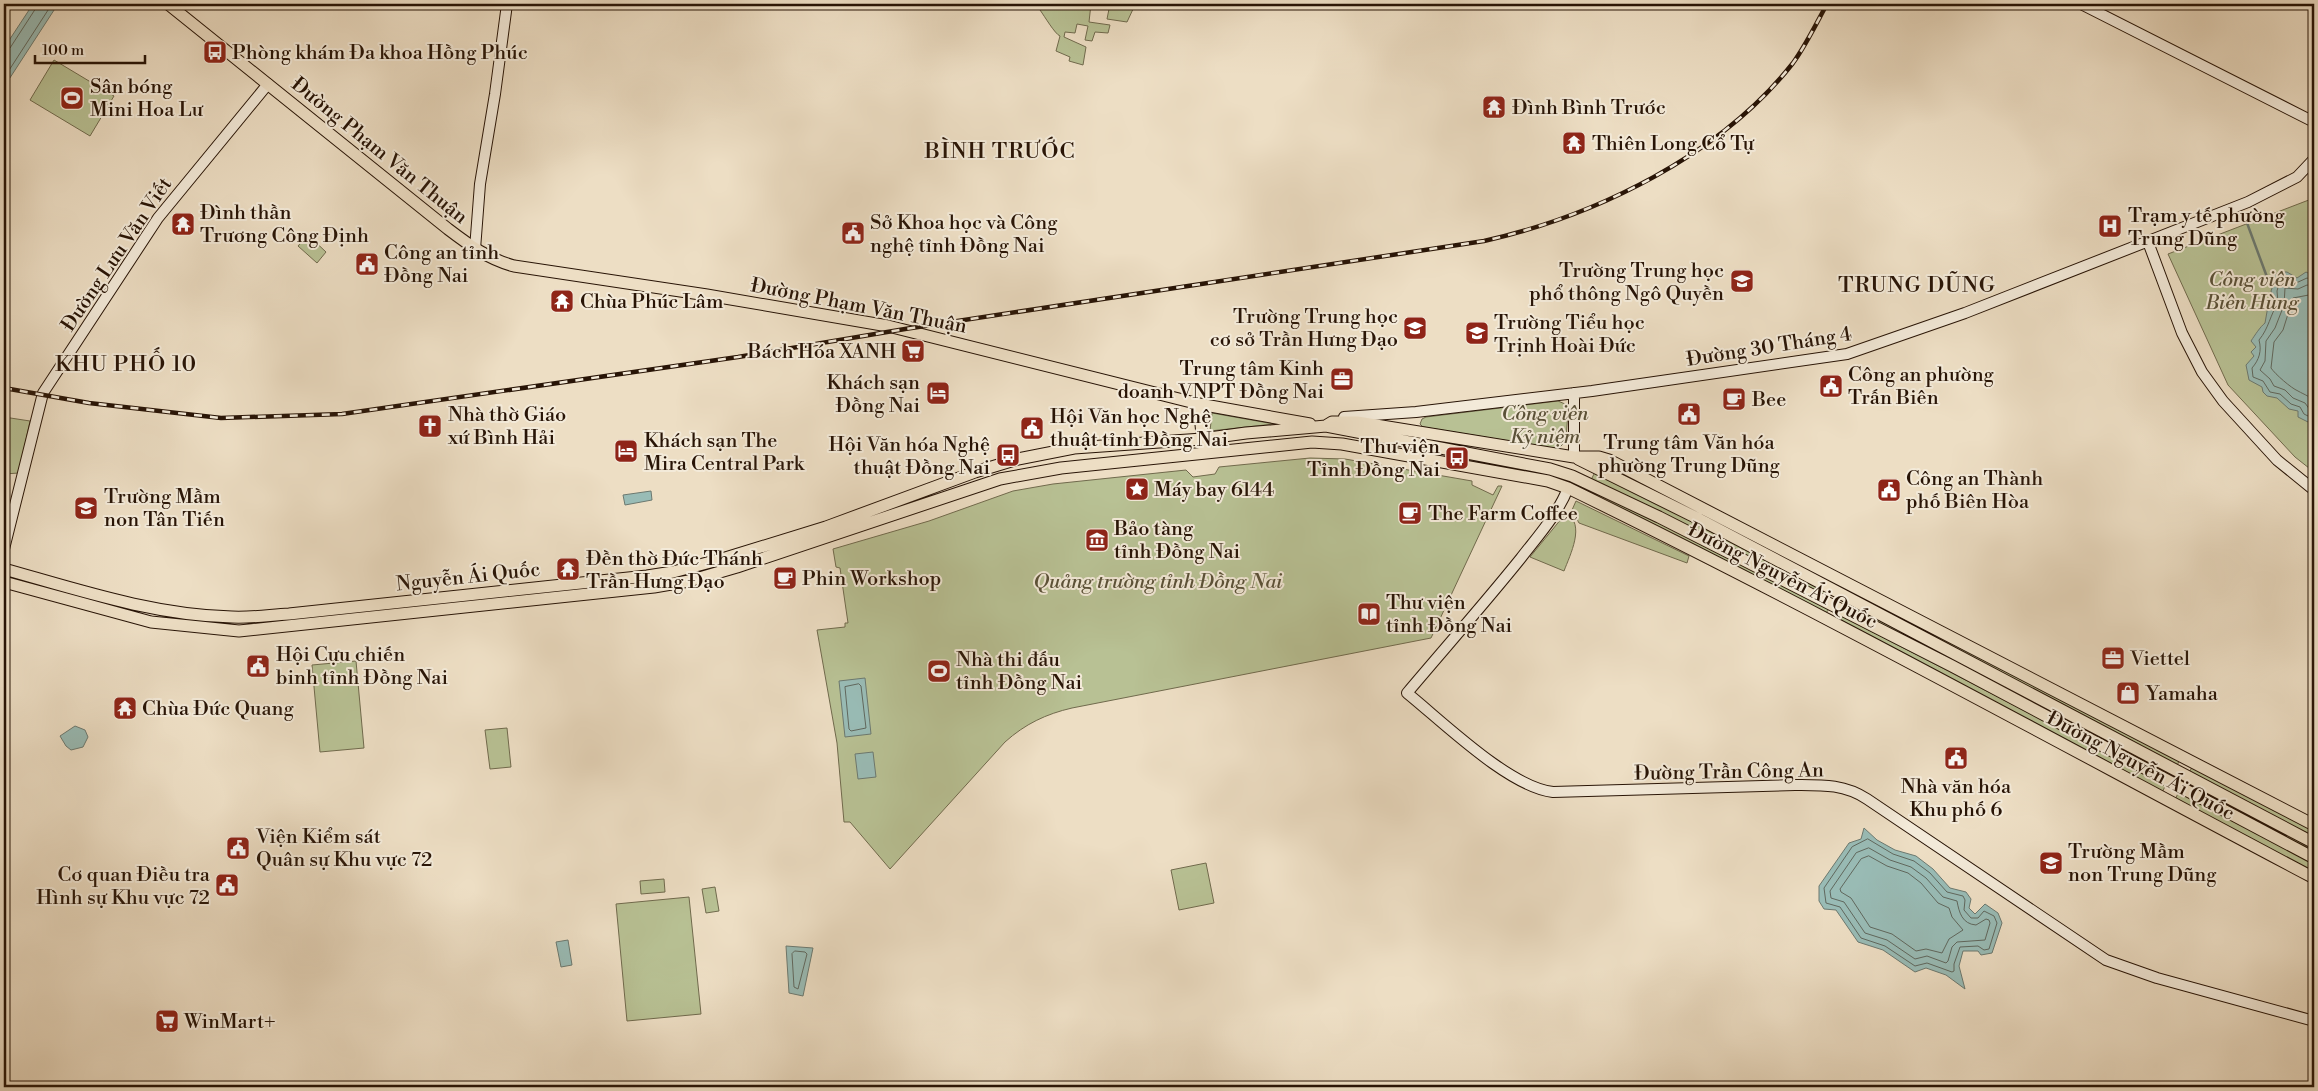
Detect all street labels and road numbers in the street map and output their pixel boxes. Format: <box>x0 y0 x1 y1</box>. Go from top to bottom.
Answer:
street label: Đường Phạm Văn Thuận <box>286 72 472 230</box>
street label: Đường Lưu Văn Viết <box>56 173 178 337</box>
street label: Đường Phạm Văn Thuận <box>748 273 969 340</box>
street label: Đường 30 Tháng 4 <box>1685 322 1854 373</box>
street label: Đường Nguyễn Ái Quốc <box>1683 517 1882 635</box>
street label: Nguyễn Ái Quốc <box>395 556 542 598</box>
street label: Đường Nguyễn Ái Quốc <box>2042 705 2239 827</box>
street label: Đường Trần Công An <box>1634 758 1824 787</box>

